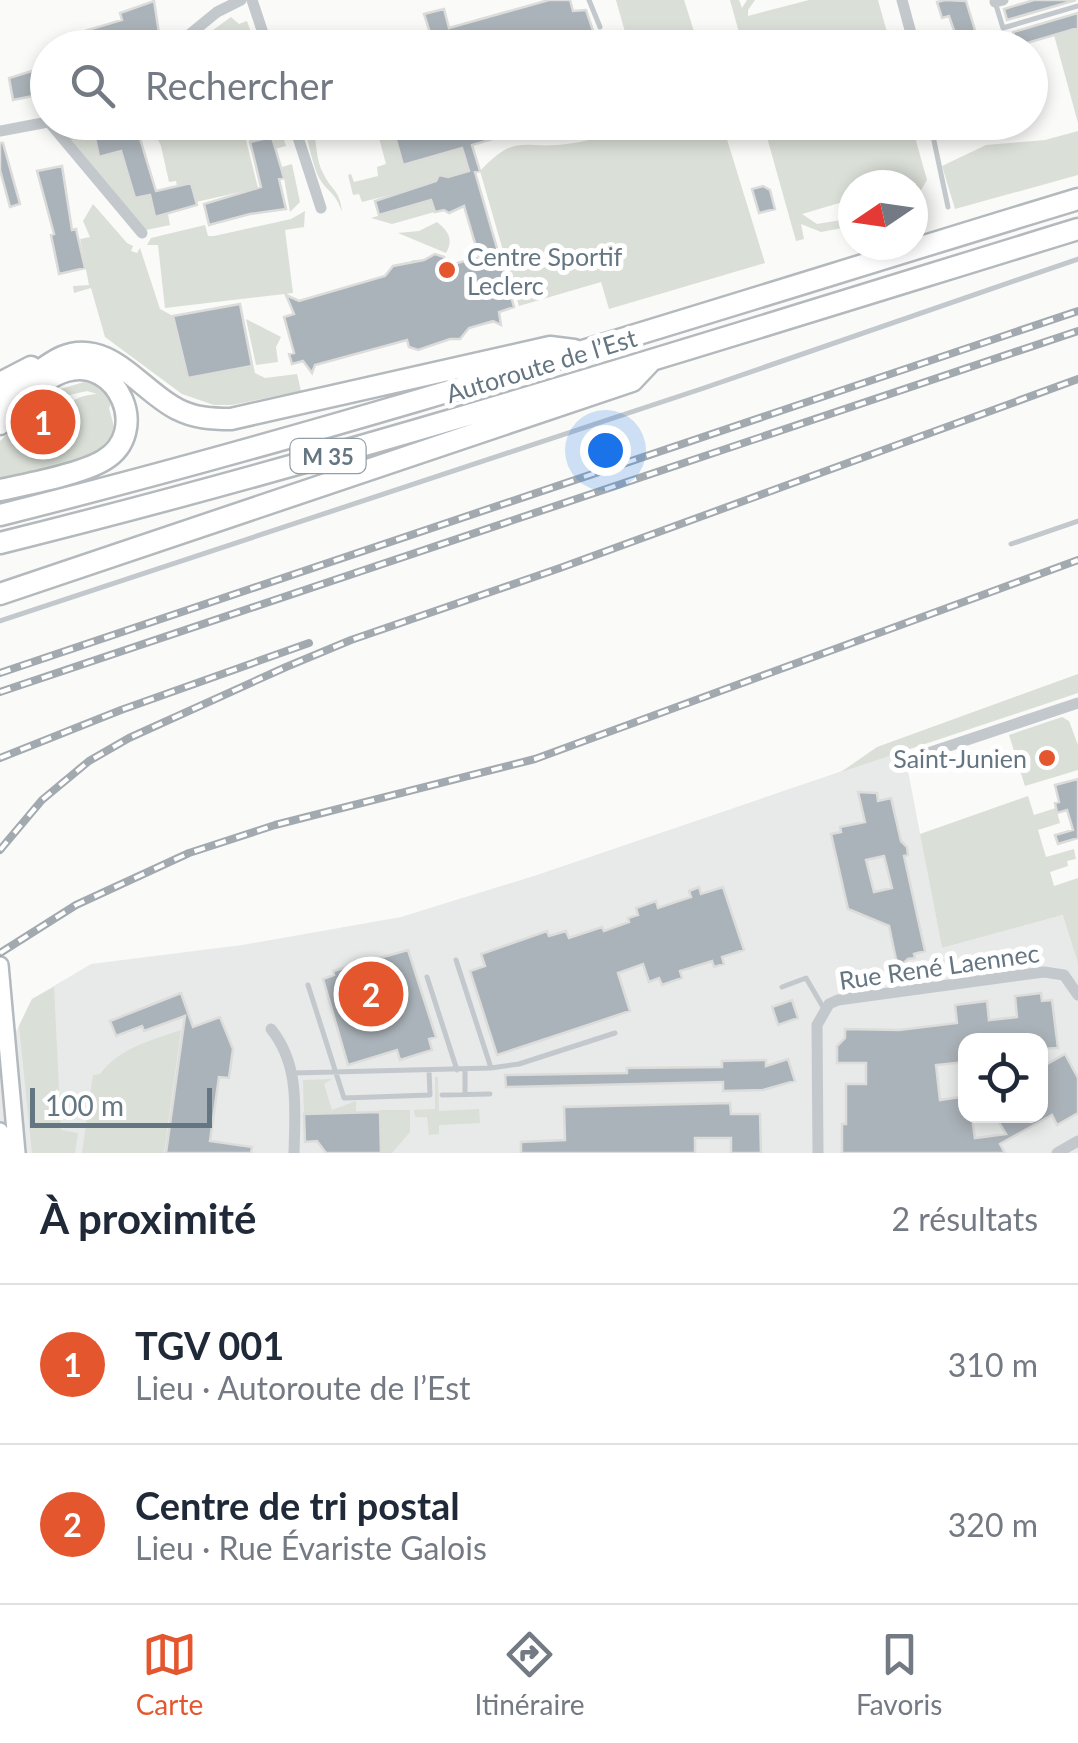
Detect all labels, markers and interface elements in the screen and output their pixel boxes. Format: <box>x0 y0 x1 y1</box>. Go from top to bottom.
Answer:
search box <box>30 30 1048 140</box>
icon: search <box>65 58 120 113</box>
text: Rechercher <box>145 62 333 108</box>
north arrow <box>838 170 928 260</box>
place label: Centre Sportif Leclerc <box>467 241 623 300</box>
marker: Centre Sportif Leclerc <box>436 259 458 281</box>
street label: Autoroute de l’Est <box>442 322 640 408</box>
pin: 1 <box>10 384 76 460</box>
your location <box>580 425 631 476</box>
road number: M 35 <box>290 439 366 473</box>
place label: Saint-Junien <box>893 743 1027 773</box>
marker: Saint-Junien <box>1036 747 1058 769</box>
street label: Rue René Laennec <box>837 937 1041 995</box>
pin: 2 <box>338 956 404 1032</box>
map controls <box>958 1033 1048 1123</box>
button: locate <box>958 1033 1048 1123</box>
scale bar <box>30 1083 212 1128</box>
text: 100 m <box>45 1088 124 1122</box>
text: À proximité <box>40 1193 256 1243</box>
text: 2 résultats <box>892 1199 1038 1238</box>
text: TGV 001 <box>135 1322 284 1368</box>
text: 1 <box>63 1345 82 1384</box>
text: 310 m <box>948 1345 1038 1384</box>
text: Lieu · Autoroute de l’Est <box>135 1368 471 1407</box>
text: Centre de tri postal <box>135 1482 460 1528</box>
text: 2 <box>63 1505 82 1544</box>
text: 320 m <box>948 1505 1038 1544</box>
text: Lieu · Rue Évariste Galois <box>135 1528 487 1567</box>
tab: Carte <box>136 1627 203 1721</box>
tab: Itinéraire <box>475 1627 585 1721</box>
tab: Favoris <box>856 1627 942 1721</box>

